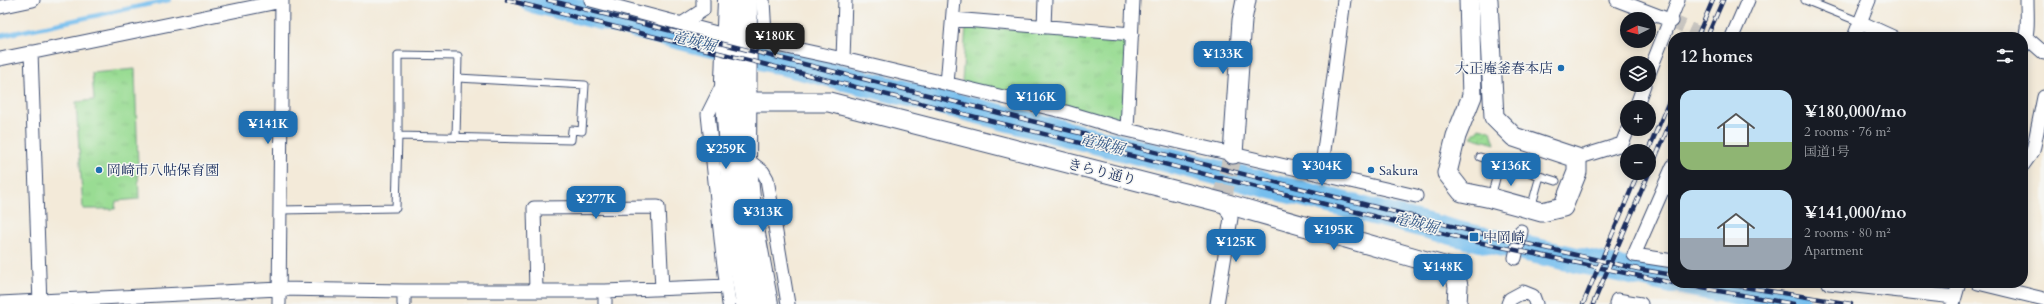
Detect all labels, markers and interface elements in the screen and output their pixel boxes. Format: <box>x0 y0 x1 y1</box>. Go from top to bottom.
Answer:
north arrow <box>1620 12 1656 48</box>
map controls <box>1620 12 1656 180</box>
pin: ¥180K <box>747 23 803 57</box>
water label: 竜城堀 <box>670 26 721 57</box>
text: ¥180K <box>755 27 795 45</box>
pin: ¥133K <box>1195 41 1251 75</box>
text: ¥133K <box>1203 45 1243 63</box>
text: 12 homes <box>1680 45 1753 68</box>
icon: filters <box>1994 45 2016 67</box>
button: layers <box>1620 56 1656 92</box>
place label: 大正庵釜春本店 <box>1455 59 1553 78</box>
marker: 大正庵釜春本店 <box>1556 63 1566 73</box>
pin: ¥116K <box>1008 84 1064 118</box>
text: ¥116K <box>1016 88 1056 106</box>
button: + <box>1620 100 1656 136</box>
text: ¥180,000/mo <box>1804 100 1906 123</box>
icon: home <box>1712 106 1760 154</box>
pin: ¥141K <box>240 111 296 145</box>
text: ¥141K <box>248 115 288 133</box>
text: 2 rooms · 76 m² <box>1804 123 1891 141</box>
water label: 竜城堀 <box>1078 129 1129 160</box>
pin: ¥259K <box>698 136 754 170</box>
text: ¥259K <box>706 140 746 158</box>
text: 国道1号 <box>1804 143 1850 161</box>
button: − <box>1620 144 1656 180</box>
pin: ¥304K <box>1294 153 1350 187</box>
pin: ¥136K <box>1483 153 1539 187</box>
street label: きらり通り <box>1066 154 1138 190</box>
text: ¥304K <box>1302 157 1342 175</box>
text: ¥136K <box>1491 157 1531 175</box>
place label: 岡崎市八帖保育園 <box>107 161 219 180</box>
place label: Sakura <box>1379 161 1418 180</box>
marker: 岡崎市八帖保育園 <box>94 165 104 175</box>
marker: Sakura <box>1366 165 1376 175</box>
pin: ¥277K <box>568 186 624 220</box>
text: ¥277K <box>576 190 616 208</box>
pin: ¥313K <box>735 199 791 233</box>
text: ¥141,000/mo <box>1804 201 1906 224</box>
text: ¥313K <box>743 203 783 221</box>
icon: home <box>1712 206 1760 254</box>
water label: 竜城堀 <box>1392 208 1443 239</box>
pin: ¥195K <box>1306 217 1362 251</box>
text: ¥195K <box>1314 221 1354 239</box>
text: 2 rooms · 80 m² <box>1804 224 1891 242</box>
place label: 中岡崎 <box>1483 228 1525 247</box>
pin: ¥125K <box>1208 229 1264 263</box>
marker: 中岡崎 <box>1468 231 1480 243</box>
text: ¥125K <box>1216 233 1256 251</box>
text: Apartment <box>1804 242 1863 260</box>
pin: ¥148K <box>1415 254 1471 288</box>
text: ¥148K <box>1423 258 1463 276</box>

